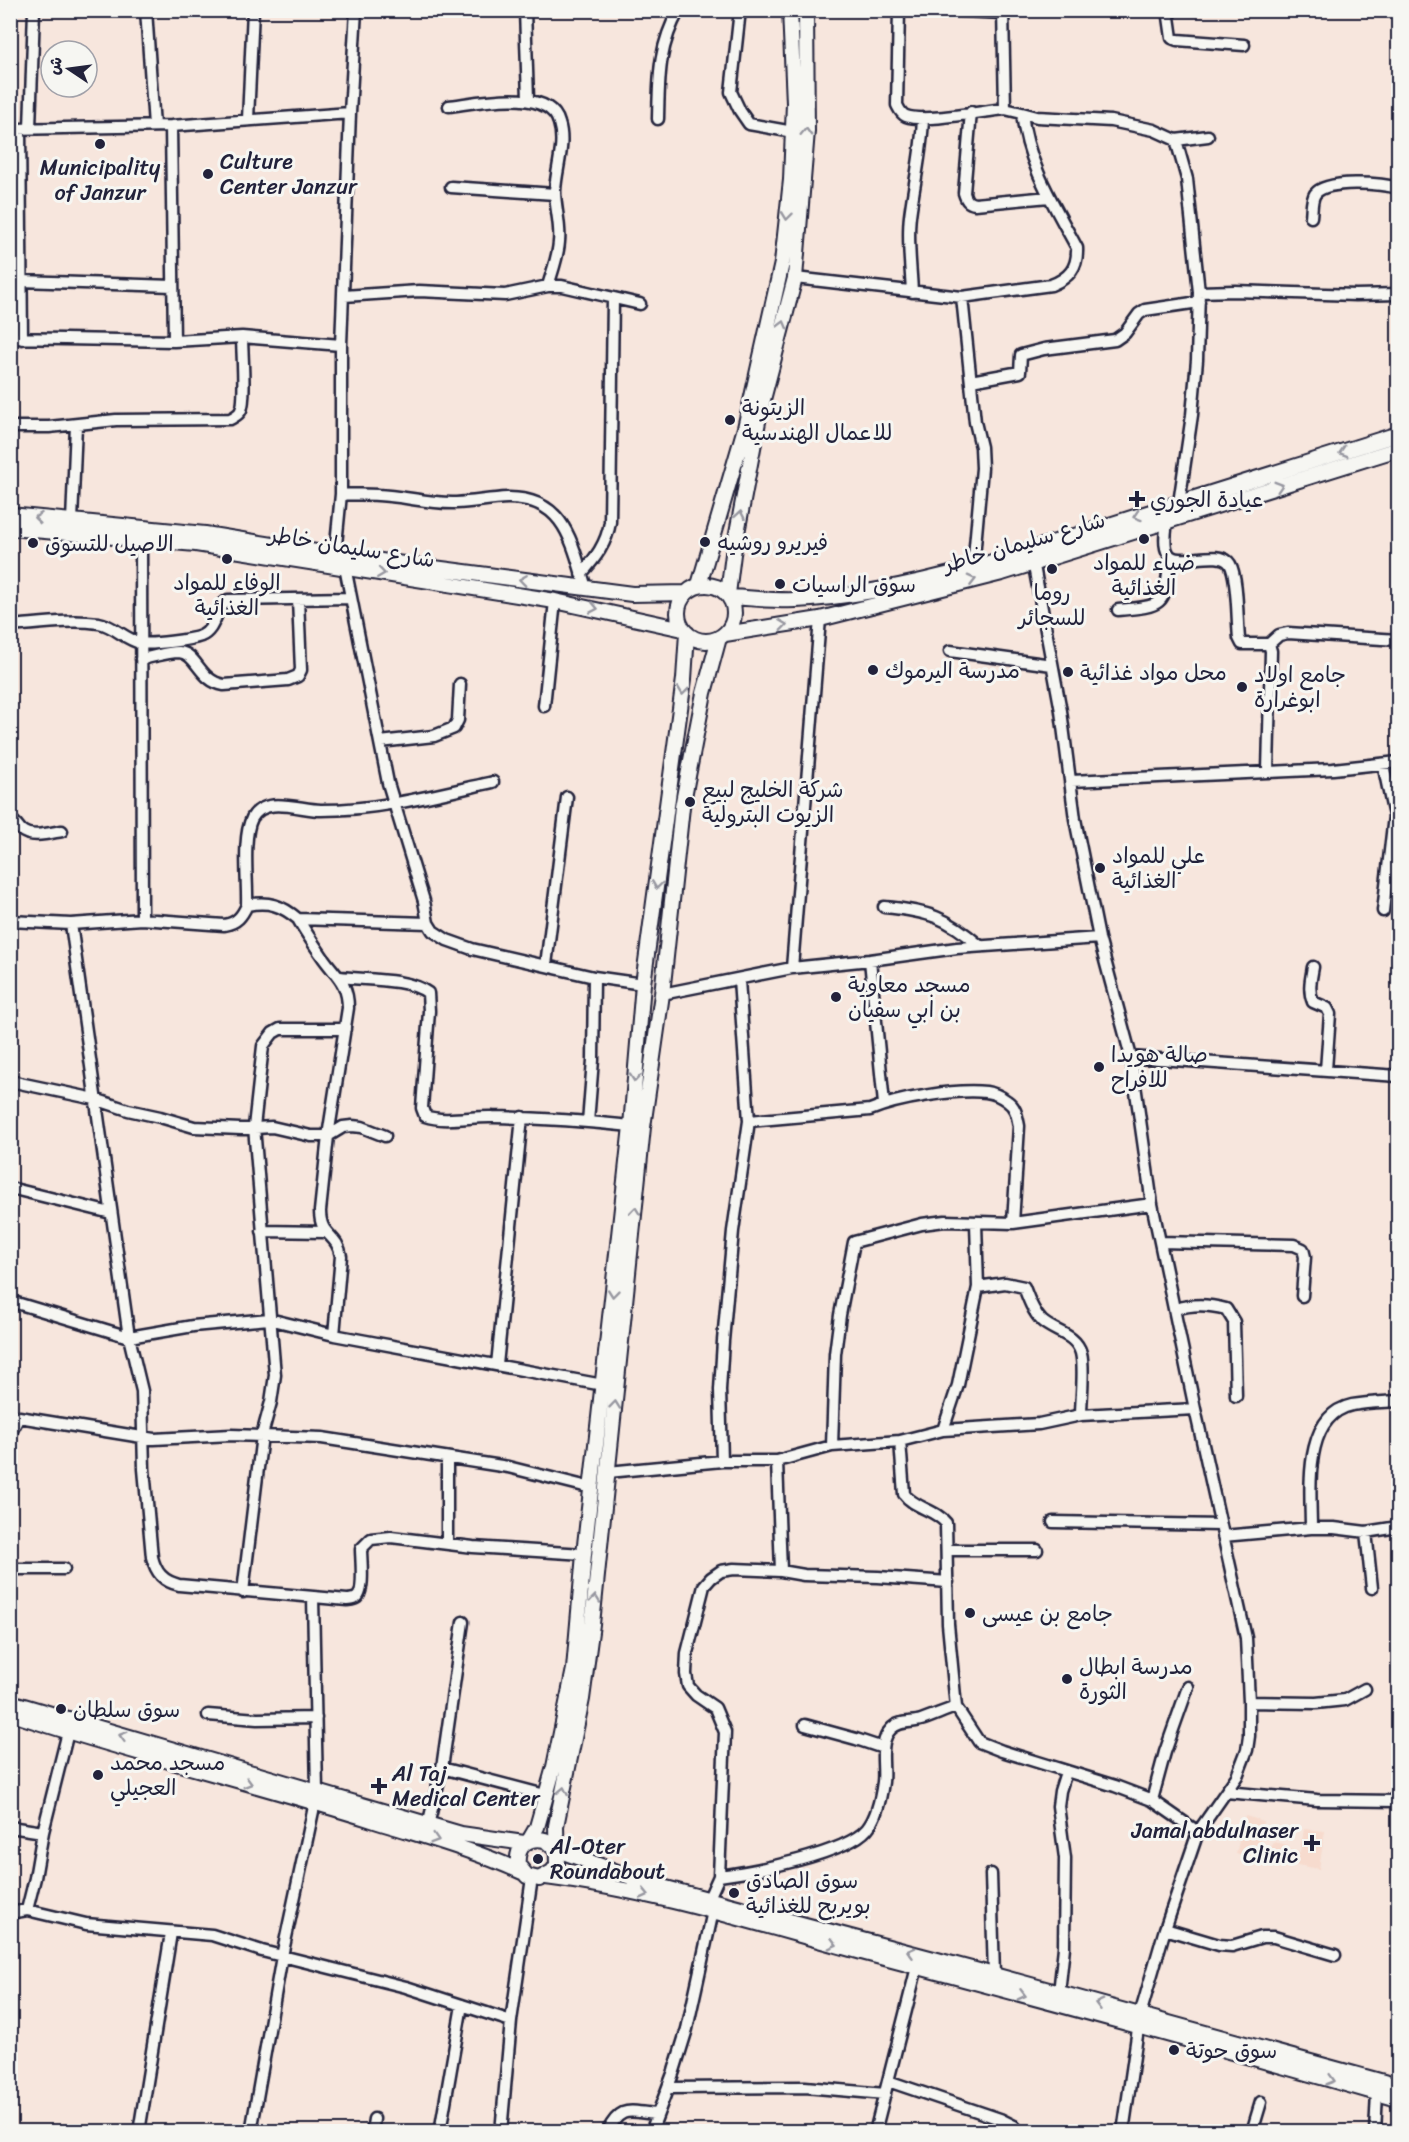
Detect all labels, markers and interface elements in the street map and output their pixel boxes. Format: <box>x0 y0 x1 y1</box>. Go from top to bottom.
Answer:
north arrow <box>39 39 99 99</box>
text: ش <box>39 54 71 78</box>
one-way arrow <box>800 128 813 137</box>
marker: Municipality of Janzur <box>93 137 107 151</box>
place label: Culture Center Janzur <box>220 142 358 206</box>
place label: Municipality of Janzur <box>40 148 161 212</box>
marker: Culture Center Janzur <box>201 167 215 181</box>
one-way arrow <box>781 211 794 220</box>
one-way arrow <box>776 321 789 331</box>
place label: الزيتونة للاعمال الهندسية <box>742 388 892 452</box>
marker: الزيتونة للاعمال الهندسية <box>723 413 737 427</box>
one-way arrow <box>1338 445 1349 457</box>
place label: عيادة الجوري <box>1150 480 1263 519</box>
one-way arrow <box>1273 481 1284 493</box>
marker: عيادة الجوري <box>1128 490 1146 508</box>
street label: شارع سليمان خاطر <box>936 500 1110 584</box>
one-way arrow <box>1132 509 1143 522</box>
one-way arrow <box>733 511 746 521</box>
one-way arrow <box>34 512 43 525</box>
street label: شارع سليمان خاطر <box>264 514 438 579</box>
place label: فيريرو روشيه <box>717 523 828 562</box>
place label: الاصيل للتسوق <box>45 524 174 563</box>
marker: ضياء للمواد الغذائية <box>1137 532 1151 546</box>
marker: فيريرو روشيه <box>698 535 712 549</box>
marker: الاصيل للتسوق <box>26 536 40 550</box>
place label: ضياء للمواد الغذائية <box>1093 543 1195 607</box>
marker: الوفاء للمواد الغذائية <box>220 552 234 566</box>
marker: روما للسجائر <box>1045 562 1059 576</box>
place label: الوفاء للمواد الغذائية <box>173 563 281 627</box>
place label: سوق الراسيات <box>792 565 916 604</box>
one-way arrow <box>376 566 386 578</box>
place label: روما للسجائر <box>1017 573 1085 637</box>
one-way arrow <box>519 574 528 587</box>
one-way arrow <box>967 575 977 588</box>
marker: سوق الراسيات <box>773 577 787 591</box>
one-way arrow <box>589 601 599 614</box>
one-way arrow <box>777 619 787 632</box>
place label: مدرسة اليرموك <box>885 651 1020 690</box>
place label: محل مواد غذائية <box>1080 653 1227 692</box>
place label: جامع اولاد ابوغرارة <box>1254 655 1346 719</box>
marker: مدرسة اليرموك <box>866 663 880 677</box>
marker: محل مواد غذائية <box>1061 665 1075 679</box>
marker: جامع اولاد ابوغرارة <box>1235 680 1249 694</box>
one-way arrow <box>677 687 689 696</box>
place label: شركة الخليج لبيع الزيوت البترولية <box>702 770 843 834</box>
marker: شركة الخليج لبيع الزيوت البترولية <box>683 795 697 809</box>
place label: علي للمواد الغذائية <box>1112 836 1205 900</box>
marker: علي للمواد الغذائية <box>1093 861 1107 875</box>
one-way arrow <box>651 880 663 889</box>
place label: مسجد معاوية بن ابي سفيان <box>848 965 970 1029</box>
marker: مسجد معاوية بن ابي سفيان <box>829 990 843 1004</box>
place label: صالة هويدا للافراح <box>1111 1035 1208 1099</box>
marker: صالة هويدا للافراح <box>1092 1060 1106 1074</box>
one-way arrow <box>629 1074 642 1083</box>
one-way arrow <box>628 1207 641 1216</box>
one-way arrow <box>607 1289 620 1298</box>
one-way arrow <box>608 1400 620 1410</box>
one-way arrow <box>588 1594 601 1604</box>
place label: جامع بن عيسى <box>982 1594 1113 1633</box>
marker: جامع بن عيسى <box>963 1606 977 1620</box>
place label: مدرسة ابطال الثورة <box>1079 1647 1193 1711</box>
marker: مدرسة ابطال الثورة <box>1060 1672 1074 1686</box>
place label: سوق سلطان <box>73 1690 180 1729</box>
marker: سوق سلطان <box>54 1702 68 1716</box>
one-way arrow <box>118 1731 129 1743</box>
place label: مسجد محمد العجيلي <box>110 1743 225 1807</box>
place label: Al Taj Medical Center <box>391 1754 541 1818</box>
marker: مسجد محمد العجيلي <box>91 1768 105 1782</box>
one-way arrow <box>242 1776 253 1788</box>
marker: Al Taj Medical Center <box>370 1777 388 1795</box>
one-way arrow <box>556 1787 569 1797</box>
place label: Jamal abdulnaser Clinic <box>1131 1811 1300 1875</box>
place label: Al-Oter Roundabout <box>549 1827 666 1891</box>
one-way arrow <box>429 1832 440 1844</box>
marker: Jamal abdulnaser Clinic <box>1303 1834 1321 1852</box>
marker: Al-Oter Roundabout <box>531 1852 545 1866</box>
place label: سوق الصادق بويربح للغذائية <box>746 1861 871 1925</box>
marker: سوق الصادق بويربح للغذائية <box>727 1886 741 1900</box>
one-way arrow <box>639 1887 649 1900</box>
one-way arrow <box>828 1937 838 1950</box>
one-way arrow <box>906 1947 916 1960</box>
one-way arrow <box>1016 1987 1026 2000</box>
one-way arrow <box>1094 1998 1104 2011</box>
place label: سوق حوتة <box>1186 2031 1277 2070</box>
marker: سوق حوتة <box>1167 2043 1181 2057</box>
one-way arrow <box>1325 2073 1336 2085</box>

